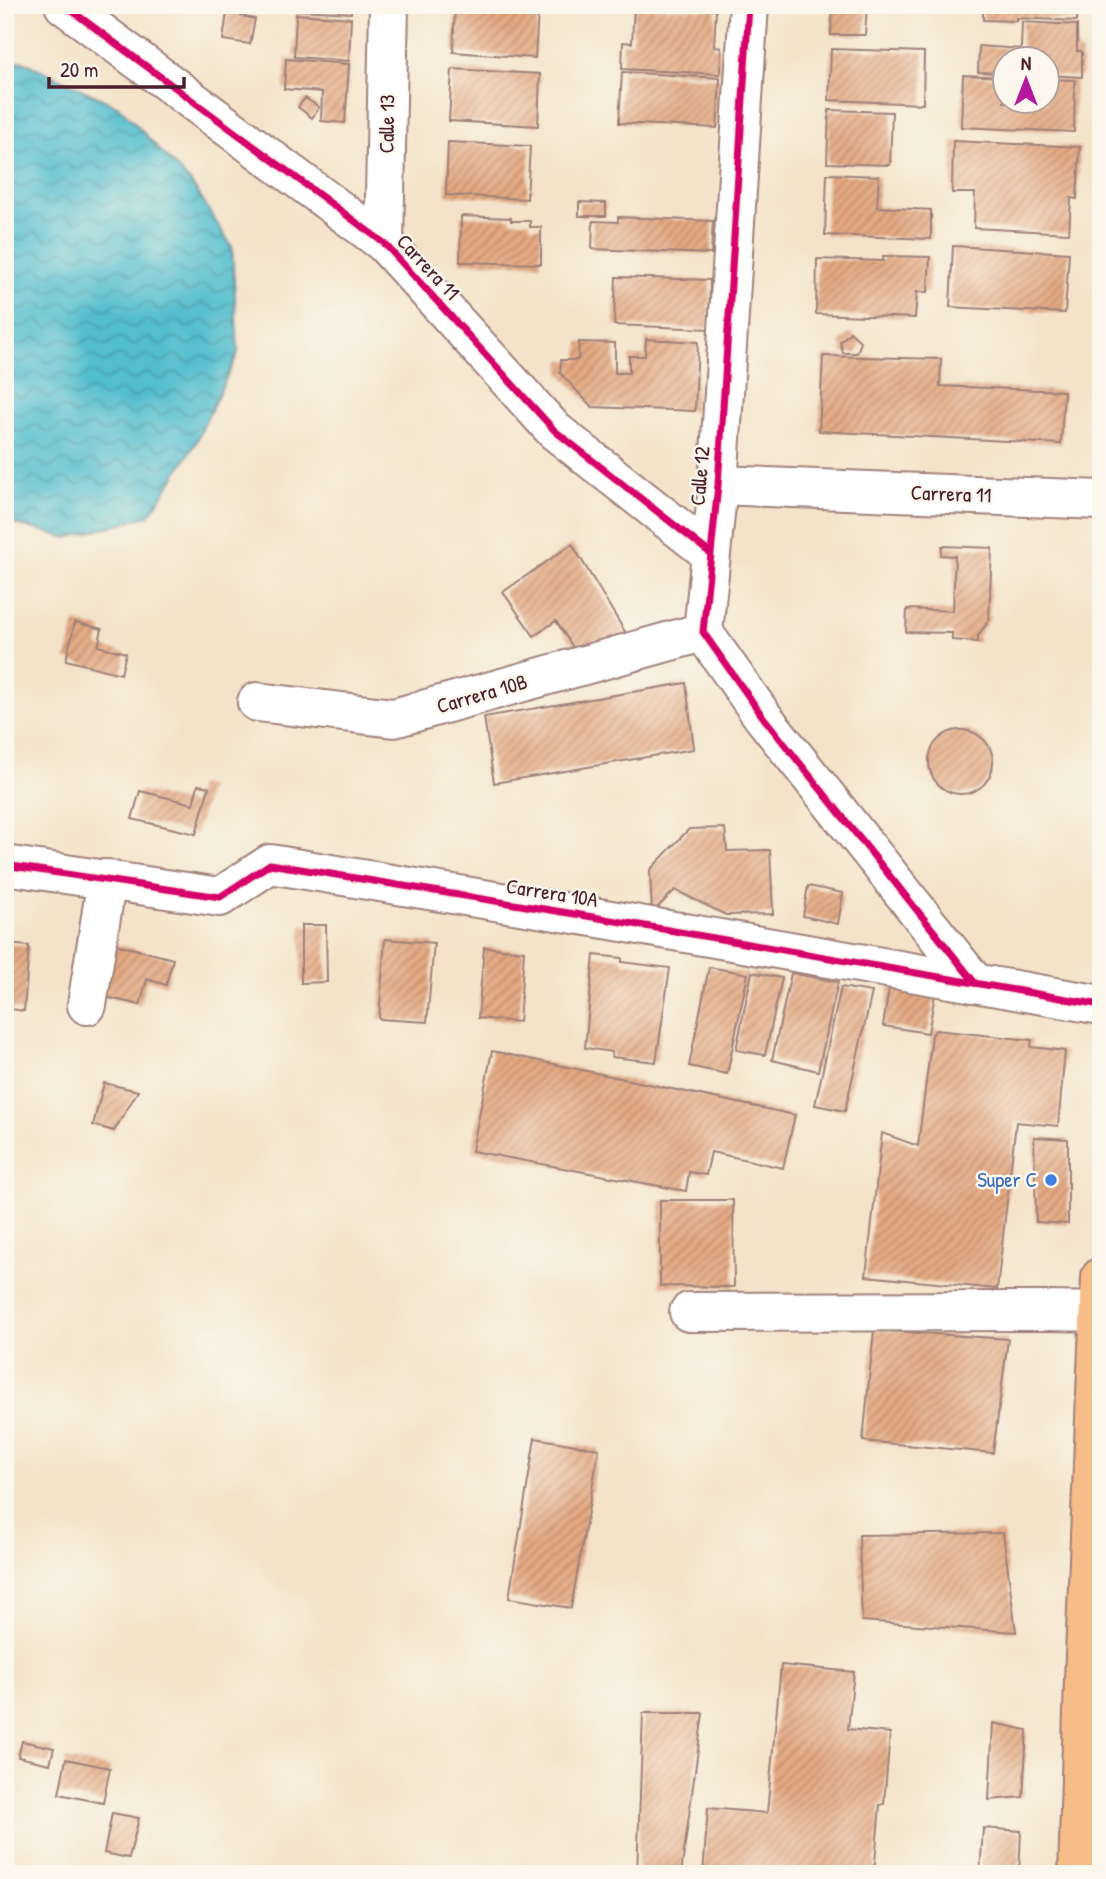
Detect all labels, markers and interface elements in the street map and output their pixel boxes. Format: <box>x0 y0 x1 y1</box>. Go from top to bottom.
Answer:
scale bar <box>49 46 184 90</box>
north arrow <box>990 46 1060 116</box>
text: N <box>1021 50 1031 76</box>
text: 20 m <box>60 55 98 84</box>
street label: Calle 13 <box>371 94 402 154</box>
street label: Carrera 11 <box>390 227 466 306</box>
street label: Calle 12 <box>682 445 717 507</box>
street label: Carrera 11 <box>910 478 992 509</box>
street label: Carrera 10B <box>433 667 531 720</box>
street label: Carrera 10A <box>504 871 600 914</box>
place label: Super C <box>977 1165 1037 1194</box>
marker: Super C <box>1043 1172 1059 1188</box>

